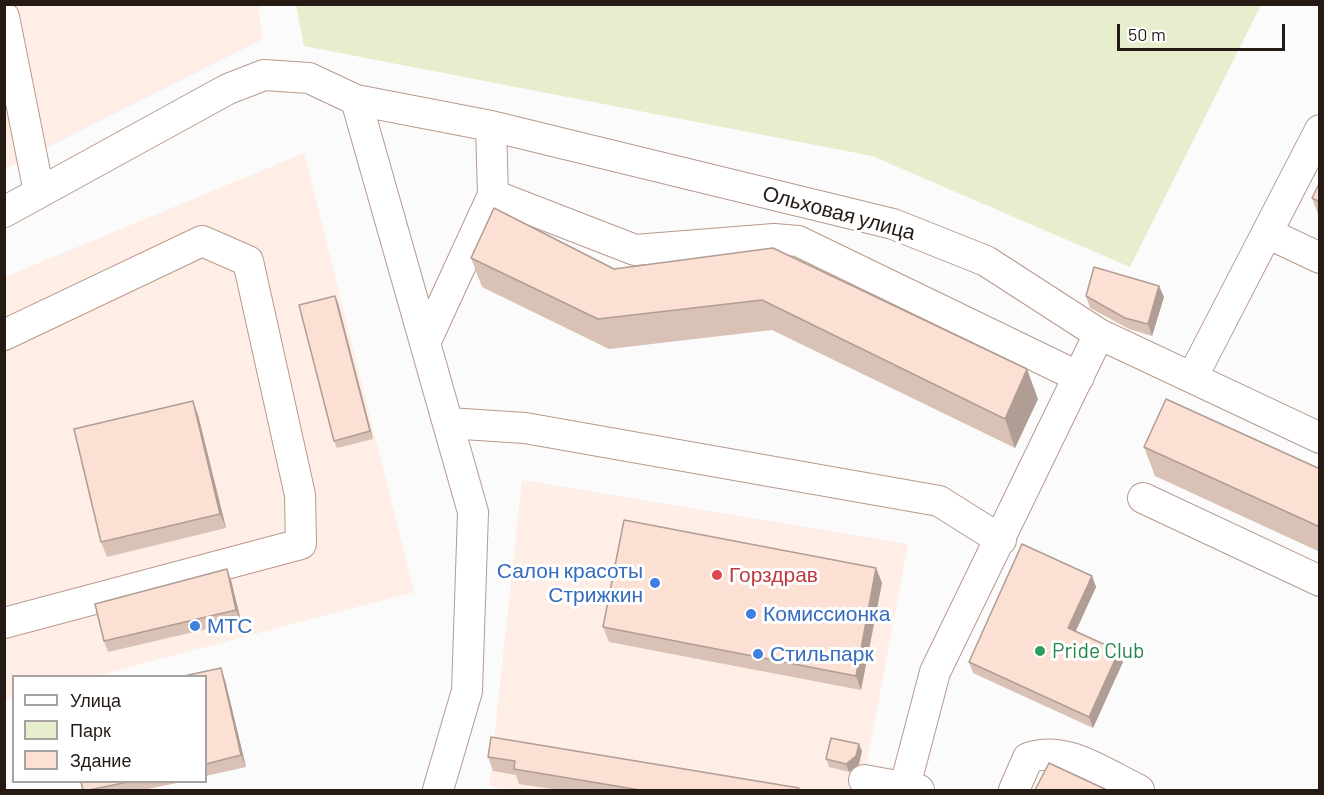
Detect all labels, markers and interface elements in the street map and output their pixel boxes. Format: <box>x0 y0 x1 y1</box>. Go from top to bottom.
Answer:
scale bar <box>1120 12 1288 50</box>
text: 50 m <box>1128 23 1166 45</box>
street label: Ольховая улица <box>760 180 918 246</box>
place label: Салон красоты Стрижкин <box>497 558 643 608</box>
place label: Горздрав <box>729 562 818 588</box>
marker: Горздрав <box>710 568 724 582</box>
marker: Салон красоты Стрижкин <box>648 576 662 590</box>
place label: Комиссионка <box>763 601 890 627</box>
marker: Комиссионка <box>744 607 758 621</box>
place label: МТС <box>207 613 252 639</box>
marker: МТС <box>188 619 202 633</box>
place label: Pride Club <box>1052 638 1145 664</box>
place label: Стильпарк <box>770 641 874 667</box>
marker: Pride Club <box>1033 644 1047 658</box>
marker: Стильпарк <box>751 647 765 661</box>
legend <box>12 675 207 783</box>
text: Улица <box>70 689 121 711</box>
text: Парк <box>70 719 111 741</box>
text: Здание <box>70 749 131 771</box>

